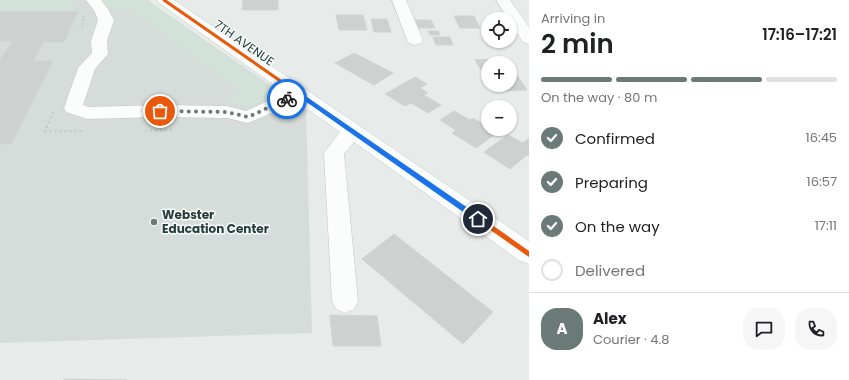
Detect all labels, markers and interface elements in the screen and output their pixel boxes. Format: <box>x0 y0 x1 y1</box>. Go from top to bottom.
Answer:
text: Arriving in <box>541 9 605 28</box>
map controls <box>481 12 517 136</box>
button: locate <box>481 12 517 48</box>
street label: 7TH AVENUE <box>211 16 278 70</box>
text: 17:16–17:21 <box>762 24 837 45</box>
text: 2 min <box>541 26 614 62</box>
button: + <box>481 56 517 92</box>
courier <box>267 79 307 119</box>
icon: bike <box>276 88 298 110</box>
text: On the way · 80 m <box>541 88 657 107</box>
pin <box>143 94 177 128</box>
icon: bag <box>149 100 171 122</box>
button: − <box>481 100 517 136</box>
icon: check <box>541 127 563 149</box>
text: Confirmed <box>575 128 655 149</box>
text: 16:45 <box>805 128 837 147</box>
icon: check <box>541 171 563 193</box>
text: Preparing <box>575 172 648 193</box>
text: 16:57 <box>807 172 837 191</box>
pin <box>461 202 495 236</box>
place label: Webster Education Center <box>162 206 269 237</box>
icon: home <box>467 208 489 230</box>
icon: check <box>541 215 563 237</box>
text: On the way <box>575 216 660 237</box>
text: 17:11 <box>815 216 837 235</box>
marker: Webster Education Center <box>149 217 159 227</box>
text: Delivered <box>575 260 645 281</box>
text: Alex <box>593 308 627 329</box>
button: chat <box>743 308 785 350</box>
button: phone <box>795 308 837 350</box>
text: A <box>556 318 568 339</box>
text: Courier · 4.8 <box>593 330 669 349</box>

